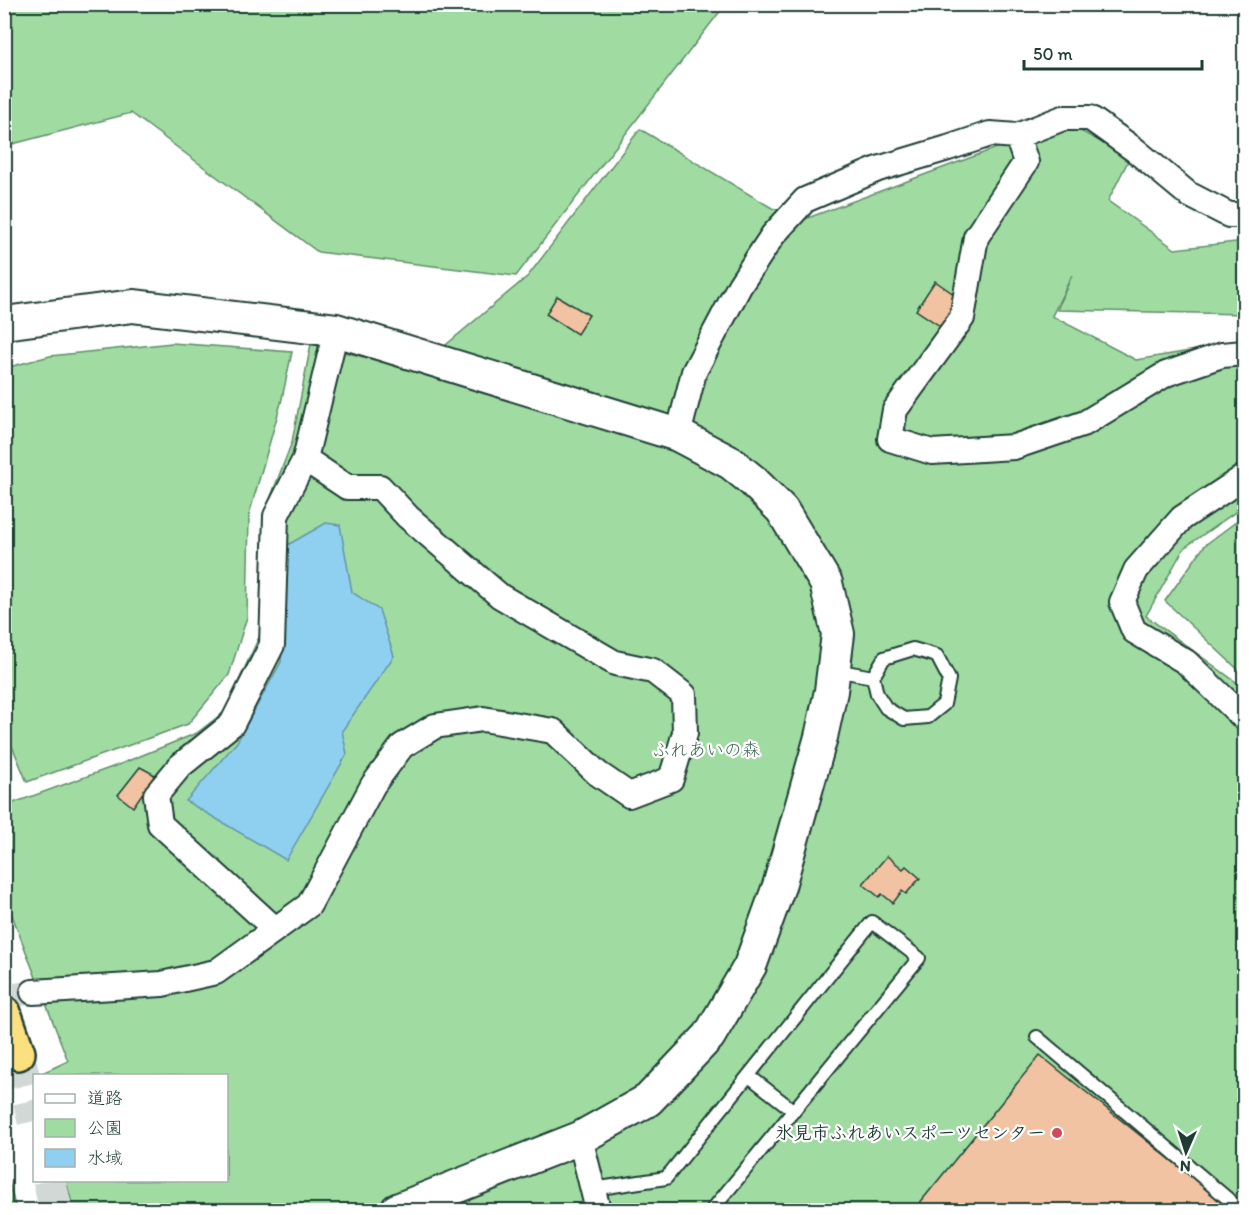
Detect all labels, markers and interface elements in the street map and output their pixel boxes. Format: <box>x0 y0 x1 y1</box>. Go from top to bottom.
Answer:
scale bar <box>1024 33 1202 71</box>
text: 50 m <box>1033 43 1073 65</box>
park label: ふれあいの森 <box>652 739 760 761</box>
legend <box>33 1074 228 1182</box>
text: 道路 <box>87 1087 123 1109</box>
text: 公園 <box>87 1117 123 1139</box>
place label: 氷見市ふれあいスポーツセンター <box>775 1122 1045 1144</box>
north arrow <box>1156 1122 1216 1182</box>
marker: 氷見市ふれあいスポーツセンター <box>1050 1126 1064 1140</box>
text: 水域 <box>87 1147 123 1169</box>
text: N <box>1179 1157 1191 1176</box>

